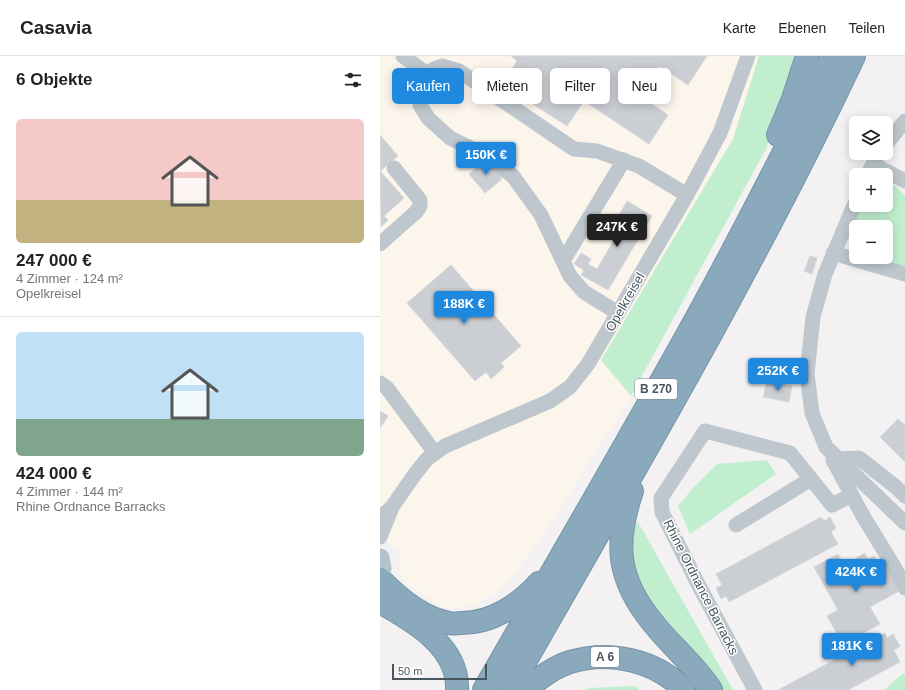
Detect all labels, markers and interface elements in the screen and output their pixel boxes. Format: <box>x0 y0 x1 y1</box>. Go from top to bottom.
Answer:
text: Casavia <box>20 17 92 38</box>
text: Karte <box>723 20 756 36</box>
text: Ebenen <box>778 20 826 36</box>
text: Teilen <box>848 20 885 36</box>
chip: Kaufen <box>392 68 464 104</box>
chip: Mieten <box>472 68 542 104</box>
chip: Filter <box>550 68 610 104</box>
chip: Neu <box>618 68 671 104</box>
icon: filters <box>342 69 364 91</box>
text: 6 Objekte <box>16 70 93 89</box>
map controls <box>849 116 893 264</box>
button: layers <box>849 116 893 160</box>
pin: 150K € <box>453 142 519 176</box>
icon: home <box>154 145 226 217</box>
text: 150K € <box>465 147 507 162</box>
button: + <box>849 168 893 212</box>
pin: 247K € <box>584 214 650 248</box>
text: 247K € <box>596 219 638 234</box>
button: − <box>849 220 893 264</box>
text: 247 000 € <box>16 251 92 270</box>
street label: Opelkreisel <box>602 270 648 334</box>
text: 4 Zimmer · 124 m² <box>16 271 123 286</box>
text: Opelkreisel <box>16 286 81 301</box>
pin: 188K € <box>431 291 497 325</box>
text: 188K € <box>443 296 485 311</box>
icon: home <box>154 358 226 430</box>
pin: 252K € <box>745 358 811 392</box>
text: 252K € <box>757 363 799 378</box>
road number: B 270 <box>635 379 677 399</box>
text: 424 000 € <box>16 464 92 483</box>
text: 4 Zimmer · 144 m² <box>16 484 123 499</box>
text: Rhine Ordnance Barracks <box>16 499 166 514</box>
street label: Rhine Ordnance Barracks <box>660 517 742 657</box>
pin: 424K € <box>823 559 889 593</box>
text: 424K € <box>835 564 877 579</box>
pin: 181K € <box>819 633 885 667</box>
text: 181K € <box>831 638 873 653</box>
road number: A 6 <box>591 647 619 667</box>
scale bar <box>392 662 487 681</box>
text: 50 m <box>398 665 422 677</box>

